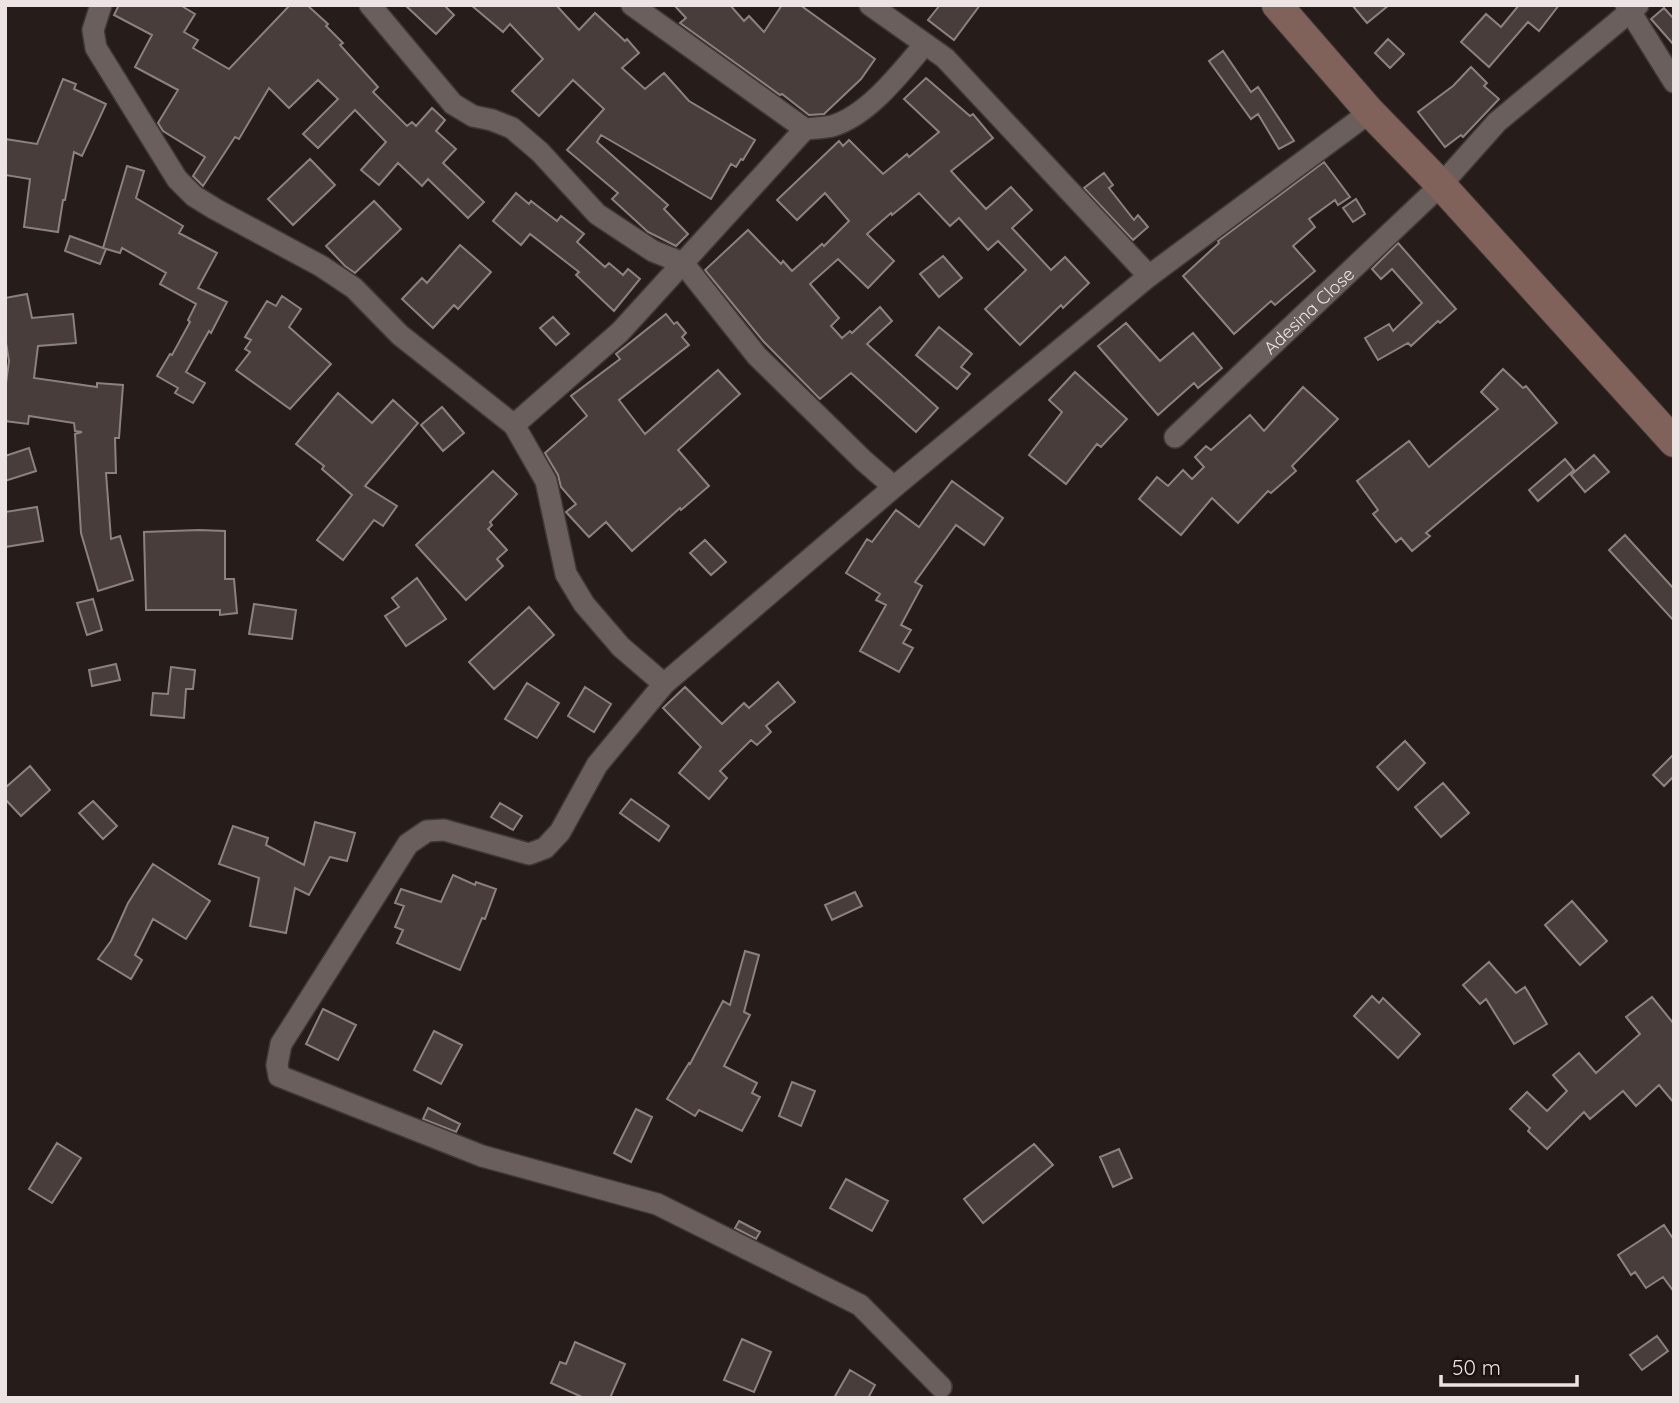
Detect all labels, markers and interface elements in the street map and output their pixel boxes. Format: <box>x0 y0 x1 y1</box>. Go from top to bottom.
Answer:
street label: Adesina Close <box>1258 262 1359 359</box>
scale bar <box>1441 1344 1578 1388</box>
text: 50 m <box>1452 1354 1501 1380</box>

